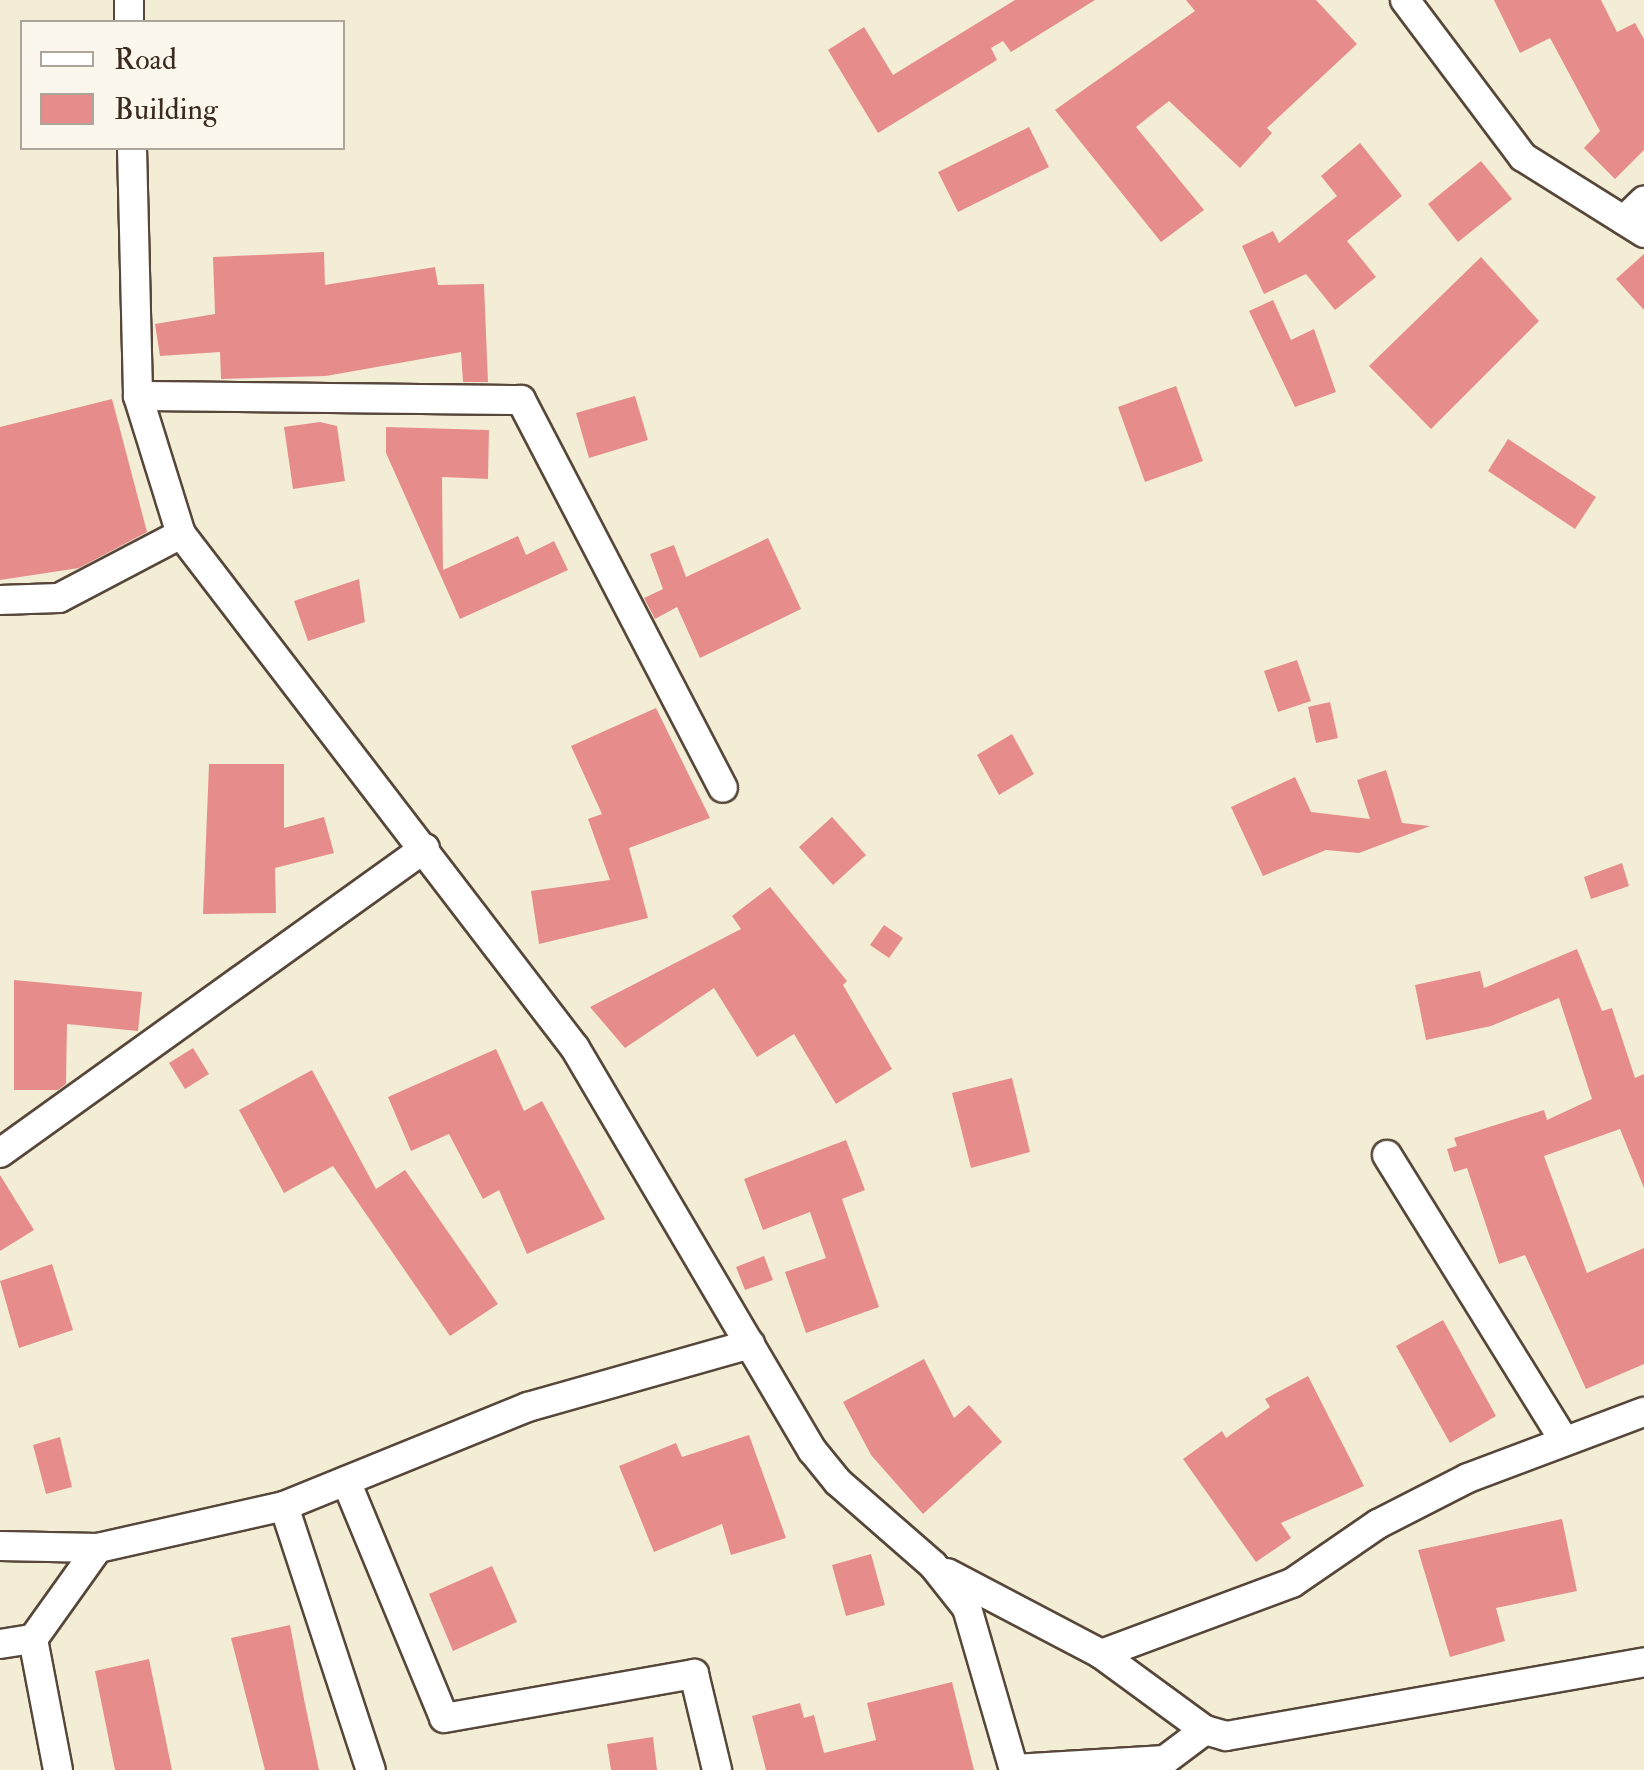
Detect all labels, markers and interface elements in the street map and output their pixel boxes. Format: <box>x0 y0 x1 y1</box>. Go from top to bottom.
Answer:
legend <box>20 20 345 150</box>
text: Road <box>114 41 177 78</box>
text: Building <box>114 91 218 128</box>

